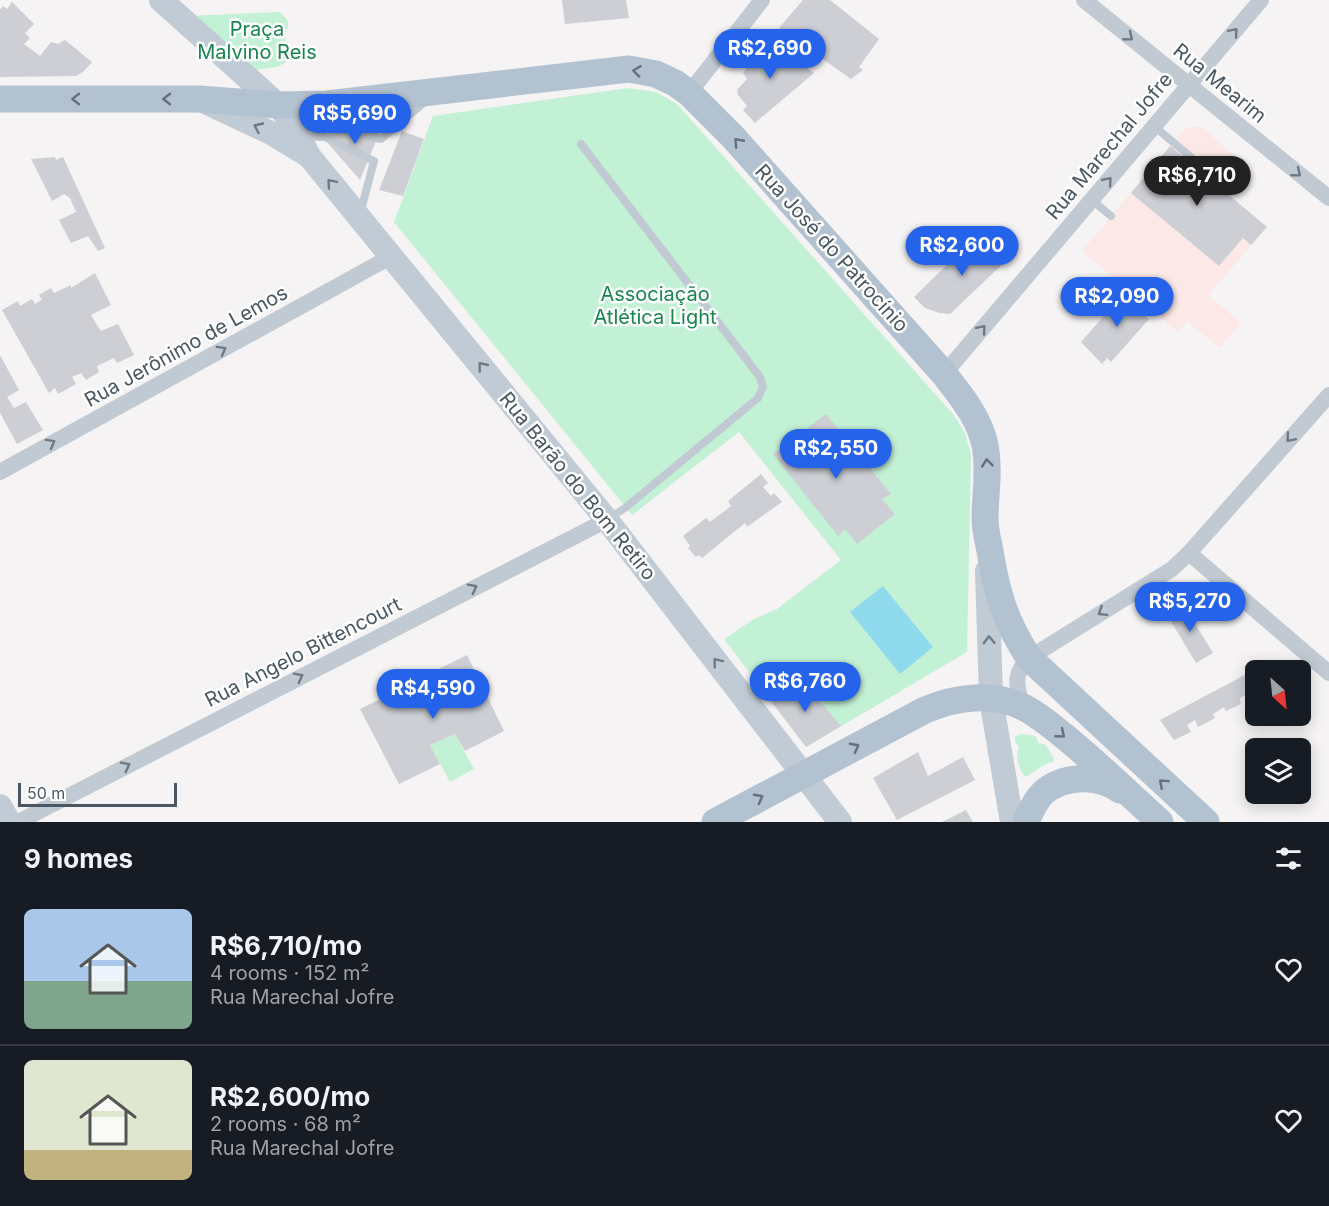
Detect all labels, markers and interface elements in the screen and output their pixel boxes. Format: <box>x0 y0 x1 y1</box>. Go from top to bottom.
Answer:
park label: Praça Malvino Reis <box>197 17 317 64</box>
one-way arrow <box>1226 28 1237 39</box>
pin: R$2,690 <box>715 29 825 80</box>
one-way arrow <box>1123 30 1134 41</box>
text: R$2,690 <box>728 36 812 60</box>
street label: Rua Mearim <box>1169 38 1271 128</box>
one-way arrow <box>632 65 641 77</box>
street label: Rua Marechal Jofre <box>1041 68 1177 224</box>
one-way arrow <box>72 93 81 105</box>
one-way arrow <box>162 93 171 105</box>
pin: R$5,690 <box>300 94 410 145</box>
text: R$5,690 <box>313 101 397 125</box>
one-way arrow <box>254 122 265 134</box>
one-way arrow <box>734 138 745 149</box>
pin: R$6,710 <box>1142 156 1252 207</box>
street label: Rua José do Patrocínio <box>750 159 914 337</box>
text: R$6,710 <box>1158 163 1236 187</box>
one-way arrow <box>1291 165 1302 176</box>
one-way arrow <box>1101 177 1112 188</box>
one-way arrow <box>328 179 339 190</box>
pin: R$2,600 <box>907 226 1017 277</box>
text: R$2,600 <box>920 233 1004 257</box>
pin: R$2,090 <box>1062 277 1172 328</box>
street label: Rua Jerônimo de Lemos <box>80 280 292 412</box>
park label: Associação Atlética Light <box>593 282 717 329</box>
text: R$2,090 <box>1075 284 1159 308</box>
one-way arrow <box>975 325 986 336</box>
one-way arrow <box>216 346 226 357</box>
one-way arrow <box>478 362 489 373</box>
street label: Rua Barão do Bom Retiro <box>495 387 661 585</box>
pin: R$2,550 <box>781 429 891 480</box>
one-way arrow <box>1286 432 1297 442</box>
text: R$2,550 <box>794 436 878 460</box>
one-way arrow <box>45 439 55 451</box>
one-way arrow <box>981 458 994 467</box>
pin: R$5,270 <box>1135 582 1245 633</box>
one-way arrow <box>467 584 478 596</box>
text: R$5,270 <box>1149 589 1231 613</box>
street label: Rua Angelo Bittencourt <box>201 592 406 712</box>
one-way arrow <box>1098 605 1109 616</box>
one-way arrow <box>983 636 996 645</box>
one-way arrow <box>713 657 724 668</box>
north arrow <box>1245 660 1311 726</box>
map controls <box>1245 660 1311 804</box>
pin: R$6,760 <box>750 662 860 713</box>
pin: R$4,590 <box>378 669 488 720</box>
text: R$6,760 <box>764 669 846 693</box>
one-way arrow <box>293 673 304 685</box>
text: R$4,590 <box>391 676 475 700</box>
one-way arrow <box>1054 726 1065 737</box>
button: layers <box>1245 738 1311 804</box>
one-way arrow <box>849 743 859 754</box>
one-way arrow <box>120 762 131 774</box>
one-way arrow <box>1159 779 1170 790</box>
scale bar <box>18 780 177 808</box>
text: 50 m <box>27 783 65 803</box>
one-way arrow <box>753 794 763 805</box>
icon: filters <box>1272 842 1305 875</box>
text: 9 homes <box>24 843 133 874</box>
text: R$6,710/mo <box>210 930 362 961</box>
icon: home <box>72 933 144 1005</box>
icon: heart <box>1272 953 1305 986</box>
text: 4 rooms · 152 m² <box>210 961 369 985</box>
text: Rua Marechal Jofre <box>210 985 394 1009</box>
text: R$2,600/mo <box>210 1081 370 1112</box>
icon: home <box>72 1084 144 1156</box>
icon: heart <box>1272 1104 1305 1137</box>
text: 2 rooms · 68 m² <box>210 1112 361 1136</box>
text: Rua Marechal Jofre <box>210 1136 394 1160</box>

